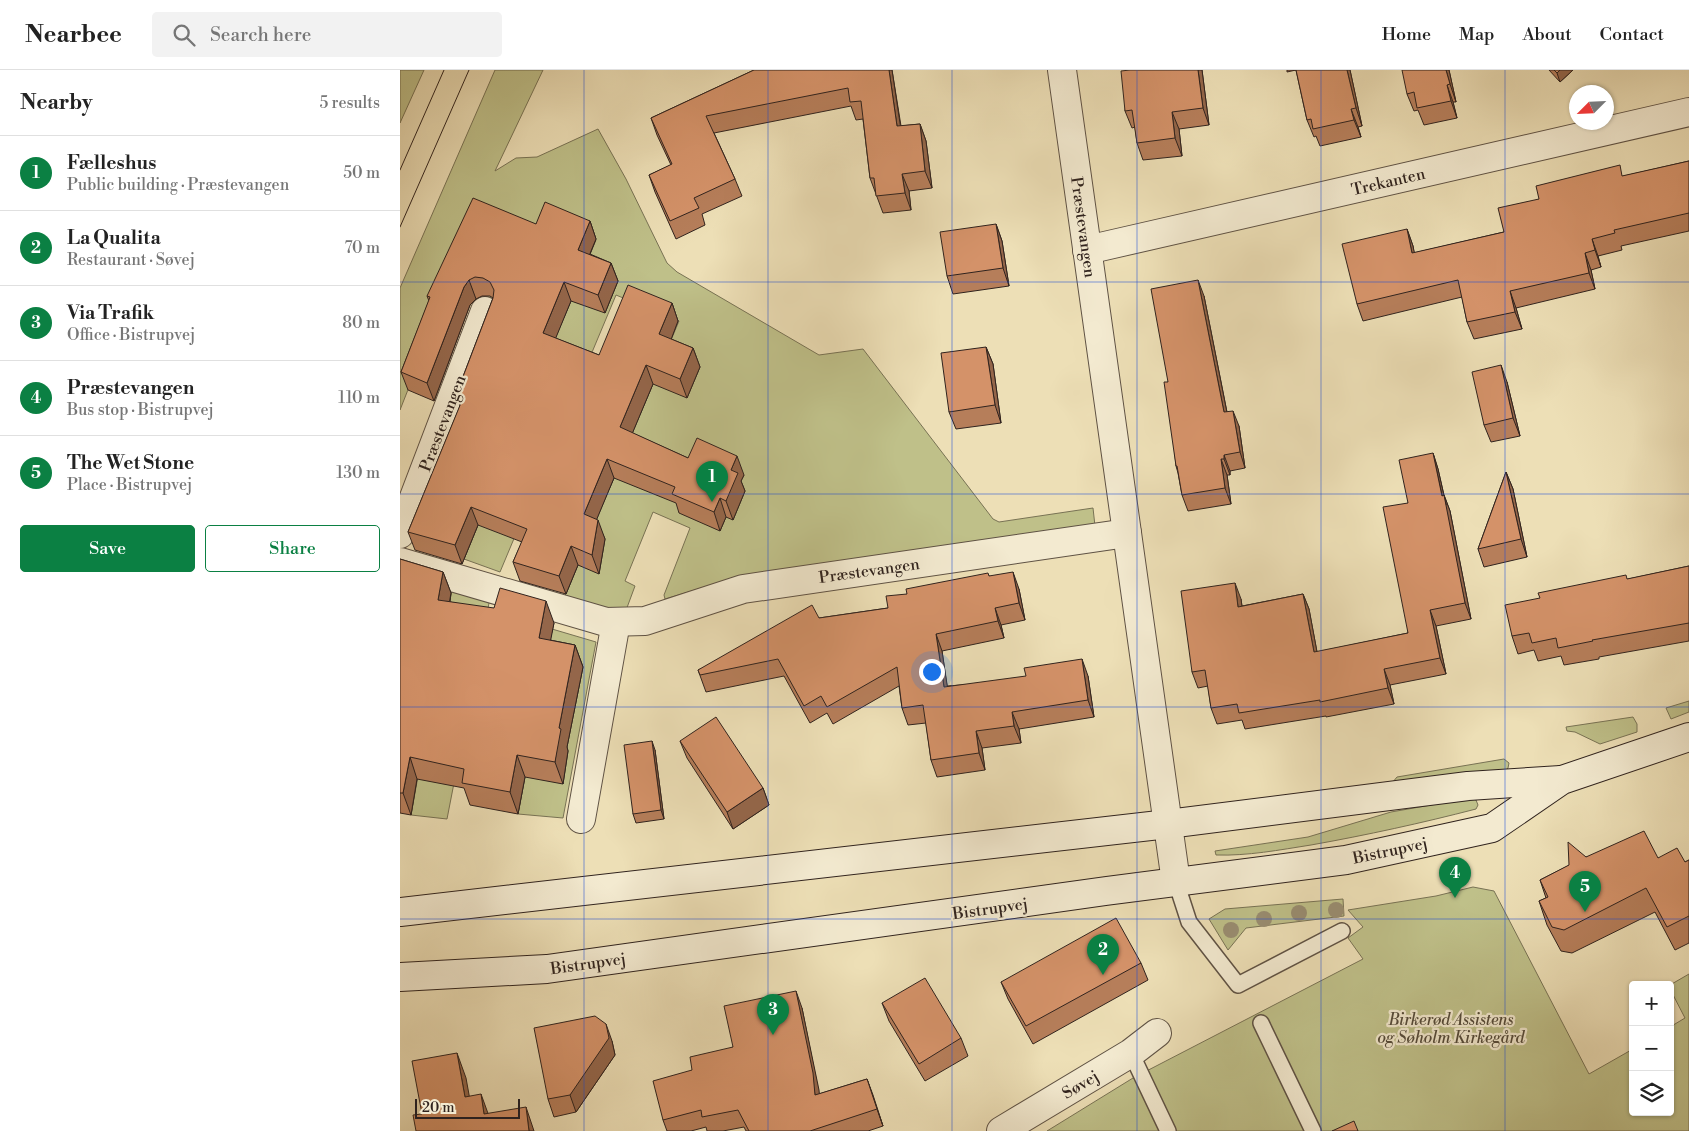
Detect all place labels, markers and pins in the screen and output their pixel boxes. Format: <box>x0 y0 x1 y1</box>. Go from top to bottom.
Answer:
pin: 1 <box>696 461 728 502</box>
pin: 4 <box>1439 857 1471 898</box>
pin: 5 <box>1569 871 1601 912</box>
pin: 2 <box>1087 934 1119 975</box>
pin: 3 <box>757 994 789 1035</box>

